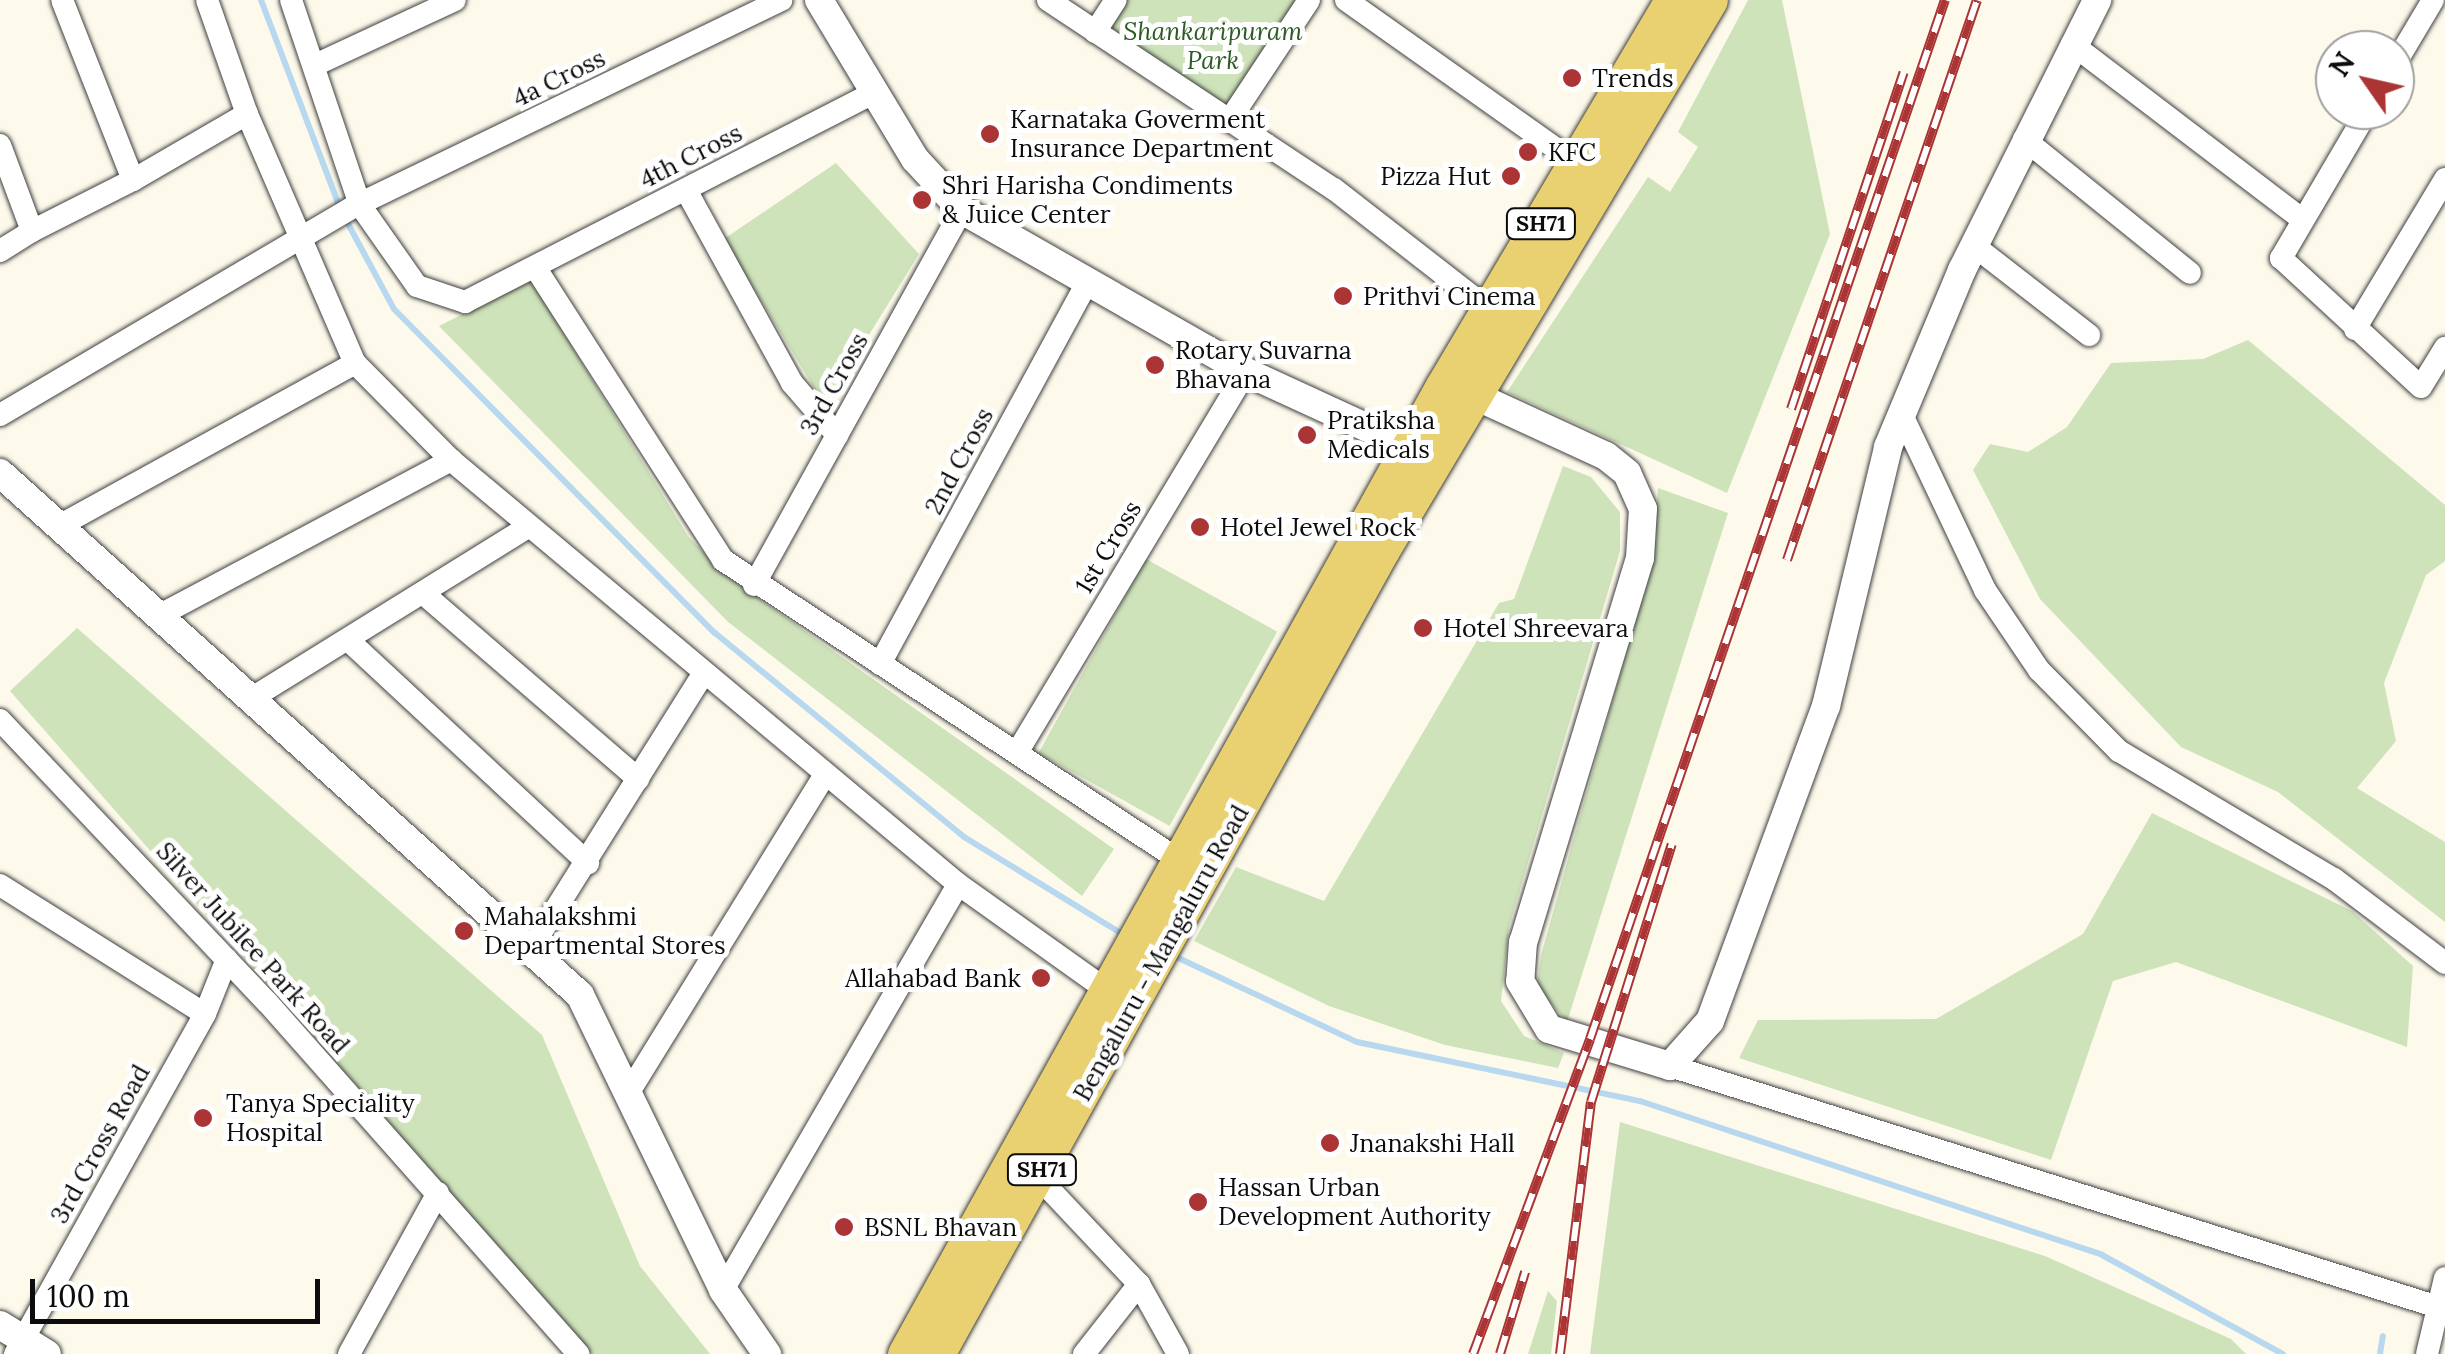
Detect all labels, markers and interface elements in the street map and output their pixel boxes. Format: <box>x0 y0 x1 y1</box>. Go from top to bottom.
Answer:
park label: Shankaripuram Park <box>1123 17 1303 76</box>
north arrow <box>2315 30 2415 130</box>
street label: 4a Cross <box>508 43 610 113</box>
text: N <box>2321 45 2363 83</box>
place label: Trends <box>1592 63 1674 93</box>
marker: Trends <box>1561 67 1583 89</box>
place label: Karnataka Goverment Insurance Department <box>1010 105 1273 164</box>
street label: 4th Cross <box>635 118 747 194</box>
marker: Karnataka Goverment Insurance Department <box>979 123 1001 145</box>
place label: KFC <box>1548 137 1596 167</box>
marker: KFC <box>1517 141 1539 163</box>
place label: Pizza Hut <box>1380 161 1491 191</box>
marker: Pizza Hut <box>1500 165 1522 187</box>
place label: Shri Harisha Condiments & Juice Center <box>942 171 1233 230</box>
marker: Shri Harisha Condiments & Juice Center <box>911 189 933 211</box>
road number: SH71 <box>1504 207 1578 241</box>
place label: Prithvi Cinema <box>1363 281 1536 311</box>
marker: Prithvi Cinema <box>1332 285 1354 307</box>
street label: 3rd Cross <box>794 328 874 440</box>
place label: Rotary Suvarna Bhavana <box>1175 336 1352 395</box>
marker: Rotary Suvarna Bhavana <box>1144 354 1166 376</box>
street label: 2nd Cross <box>919 403 999 519</box>
place label: Pratiksha Medicals <box>1327 406 1435 465</box>
marker: Pratiksha Medicals <box>1296 424 1318 446</box>
street label: 1st Cross <box>1069 495 1147 599</box>
place label: Hotel Jewel Rock <box>1220 512 1416 542</box>
marker: Hotel Jewel Rock <box>1189 516 1211 538</box>
place label: Hotel Shreevara <box>1443 613 1629 643</box>
marker: Hotel Shreevara <box>1412 617 1434 639</box>
street label: Bengaluru - Mangaluru Road <box>1067 800 1255 1106</box>
street label: Silver Jubilee Park Road <box>150 836 356 1060</box>
place label: Mahalakshmi Departmental Stores <box>484 902 726 961</box>
marker: Mahalakshmi Departmental Stores <box>453 920 475 942</box>
place label: Allahabad Bank <box>845 963 1021 993</box>
marker: Allahabad Bank <box>1030 967 1052 989</box>
street label: 3rd Cross Road <box>44 1060 156 1228</box>
place label: Tanya Speciality Hospital <box>226 1089 415 1148</box>
marker: Tanya Speciality Hospital <box>190 1105 216 1131</box>
place label: Jnanakshi Hall <box>1350 1128 1515 1158</box>
marker: Jnanakshi Hall <box>1319 1132 1341 1154</box>
road number: SH71 <box>1004 1153 1080 1187</box>
place label: Hassan Urban Development Authority <box>1218 1173 1491 1232</box>
marker: Hassan Urban Development Authority <box>1187 1191 1209 1213</box>
place label: BSNL Bhavan <box>864 1212 1017 1242</box>
marker: BSNL Bhavan <box>833 1216 855 1238</box>
scale bar <box>35 1259 325 1321</box>
text: 100 m <box>47 1277 130 1315</box>

